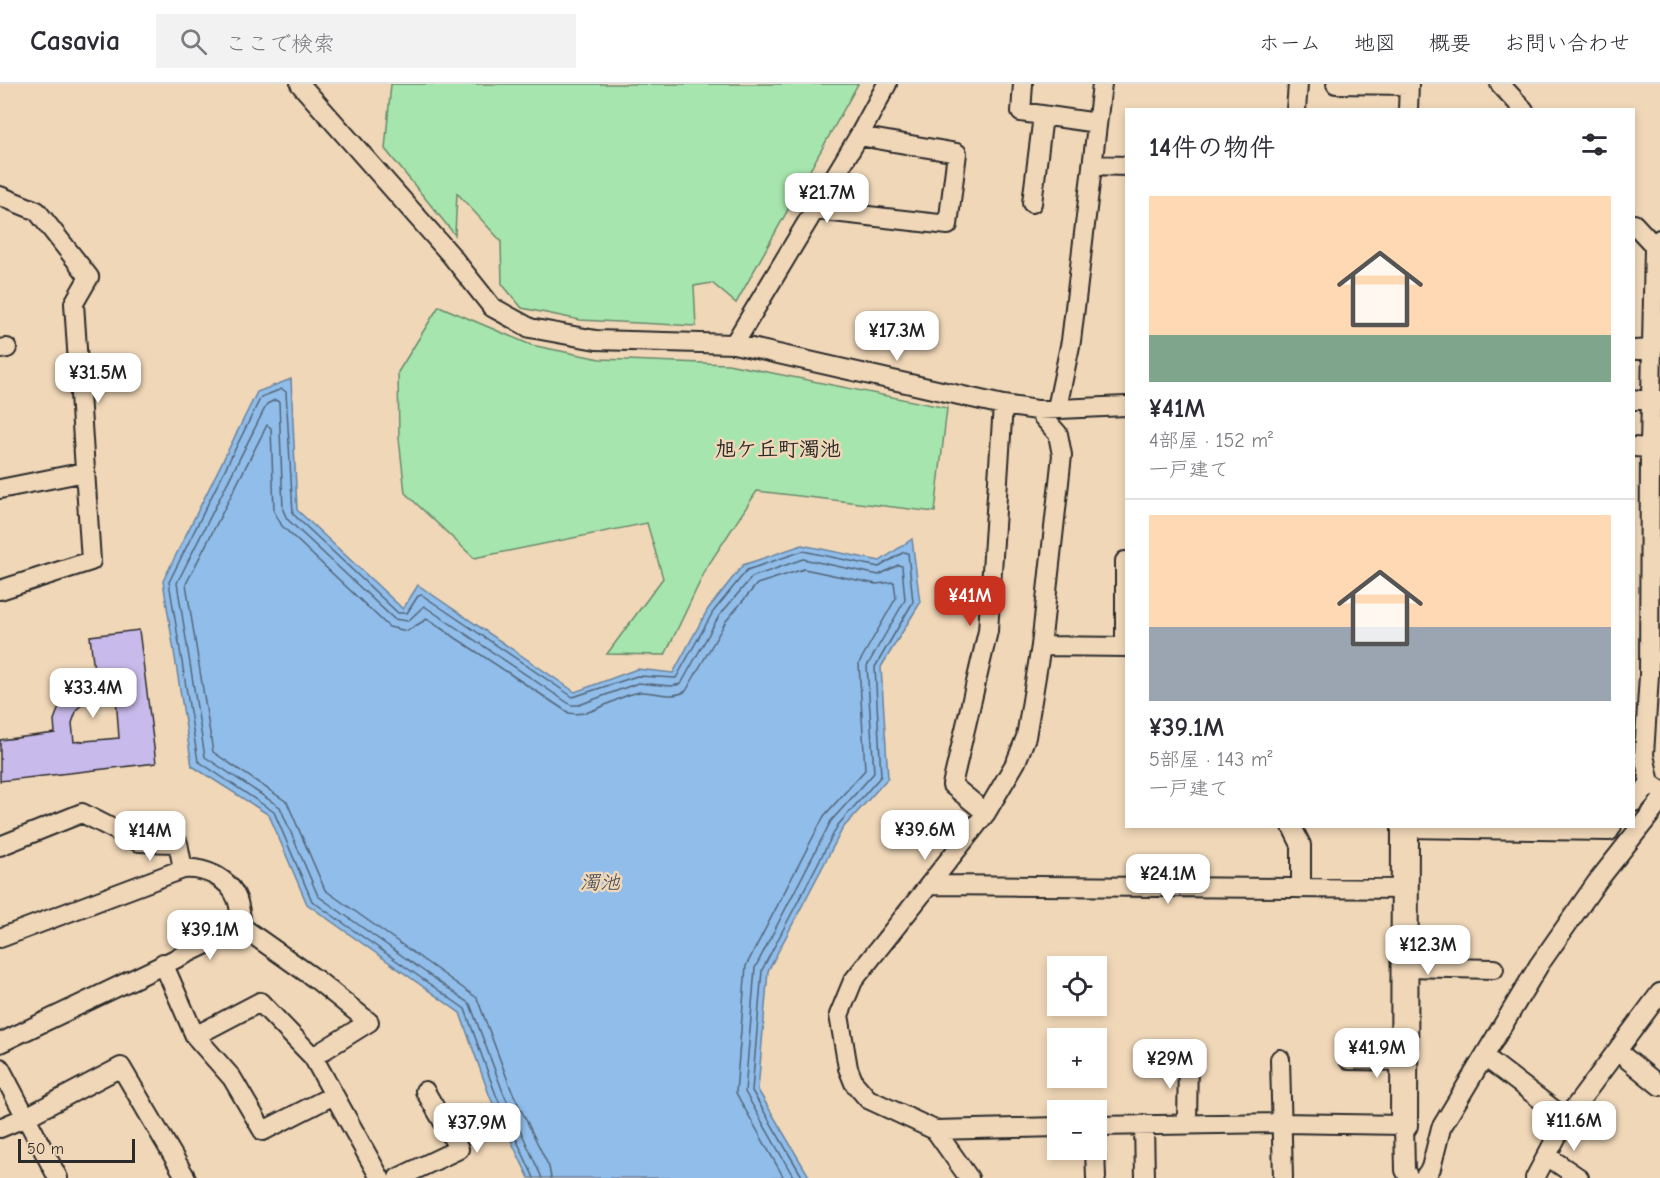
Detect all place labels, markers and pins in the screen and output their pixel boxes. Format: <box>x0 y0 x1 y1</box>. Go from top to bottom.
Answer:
pin: ¥21.7M <box>778 173 876 224</box>
pin: ¥17.3M <box>848 311 946 362</box>
pin: ¥31.5M <box>49 353 147 404</box>
pin: ¥41M <box>934 576 1006 627</box>
pin: ¥33.4M <box>44 668 142 719</box>
pin: ¥39.6M <box>876 810 974 861</box>
pin: ¥14M <box>114 811 186 862</box>
pin: ¥24.1M <box>1119 854 1217 905</box>
pin: ¥39.1M <box>161 910 259 961</box>
pin: ¥12.3M <box>1379 925 1477 976</box>
pin: ¥41.9M <box>1328 1028 1426 1079</box>
pin: ¥29M <box>1134 1039 1206 1090</box>
pin: ¥11.6M <box>1525 1101 1623 1152</box>
pin: ¥37.9M <box>428 1103 526 1154</box>

